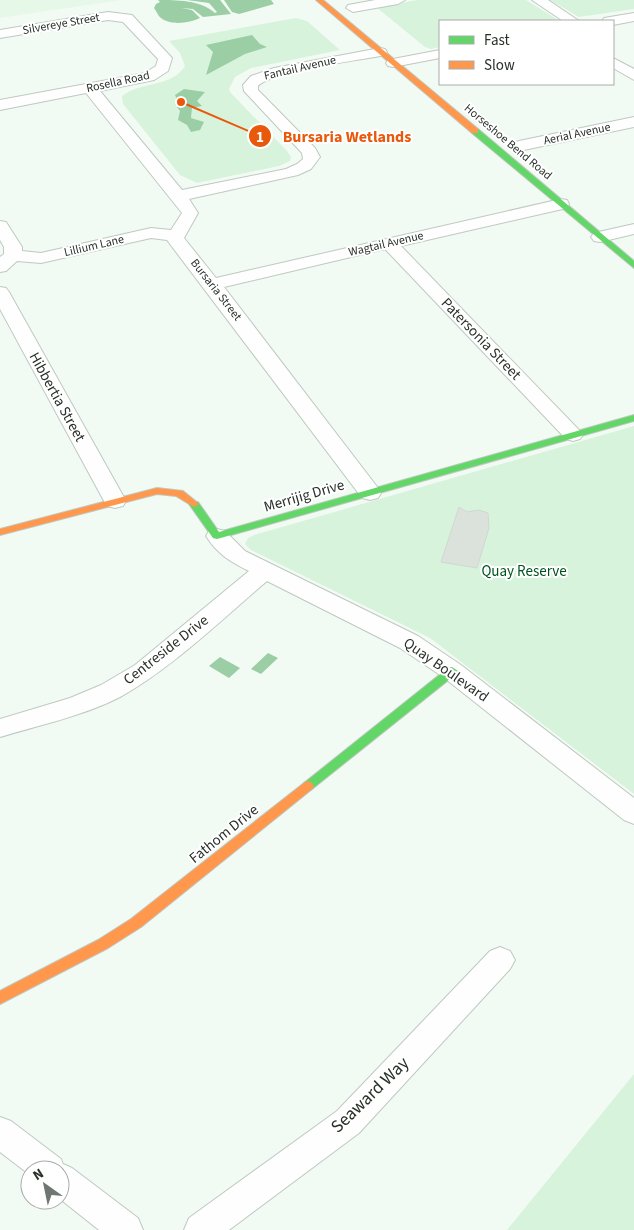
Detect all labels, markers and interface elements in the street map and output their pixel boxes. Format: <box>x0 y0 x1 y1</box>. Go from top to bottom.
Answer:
street label: Silvereye Street <box>21 9 101 39</box>
legend <box>439 20 614 85</box>
text: Fast <box>484 30 510 51</box>
street label: Fantail Avenue <box>262 51 338 85</box>
text: Slow <box>484 55 515 76</box>
street label: Rosella Road <box>85 67 151 97</box>
street label: Horseshoe Bend Road <box>460 100 556 184</box>
street label: Aerial Avenue <box>542 119 612 149</box>
callout: Bursaria Wetlands <box>247 121 421 152</box>
text: Bursaria Wetlands <box>283 126 411 148</box>
text: 1 <box>256 127 264 148</box>
street label: Wagtail Avenue <box>347 227 425 261</box>
street label: Lillium Lane <box>62 231 126 261</box>
street label: Bursaria Street <box>186 255 246 325</box>
street label: Patersonia Street <box>436 293 526 385</box>
street label: Hibbertia Street <box>24 348 90 446</box>
street label: Merrijig Drive <box>261 474 347 518</box>
park label: Quay Reserve <box>481 561 567 582</box>
street label: Centreside Drive <box>119 610 213 690</box>
street label: Quay Boulevard <box>399 633 493 707</box>
street label: Fathom Drive <box>185 800 263 868</box>
street label: Seaward Way <box>325 1051 415 1139</box>
north arrow <box>20 1160 70 1210</box>
text: N <box>29 1164 48 1186</box>

